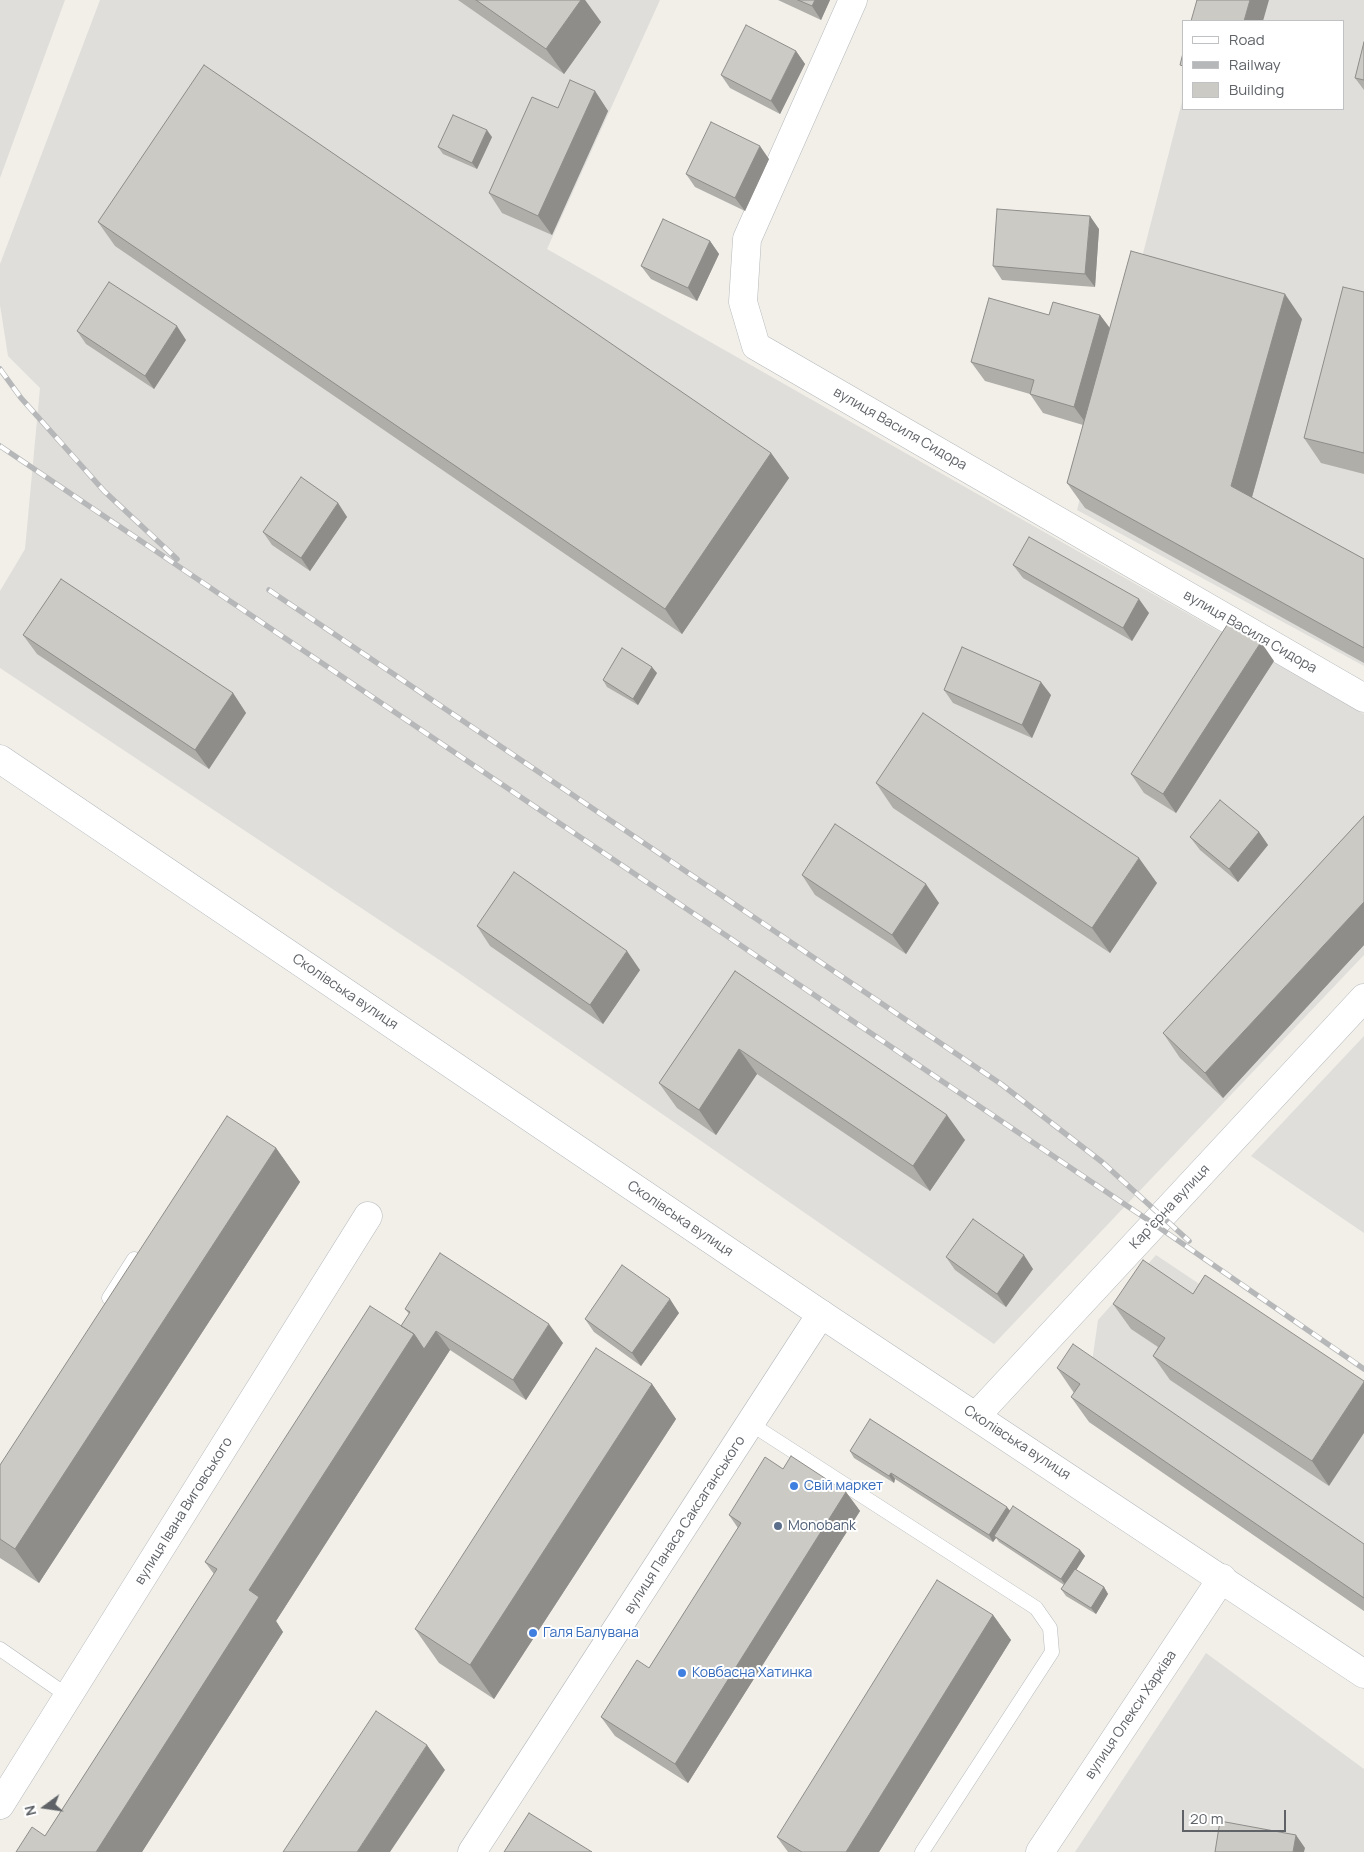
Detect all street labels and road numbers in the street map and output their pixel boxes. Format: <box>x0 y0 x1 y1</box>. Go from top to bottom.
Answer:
street label: вулиця Василя Сидора <box>830 384 970 474</box>
street label: вулиця Василя Сидора <box>1180 587 1320 677</box>
street label: Сколівська вулиця <box>289 950 401 1034</box>
street label: Карʼєрна вулиця <box>1127 1161 1213 1253</box>
street label: Сколівська вулиця <box>624 1177 736 1261</box>
street label: Сколівська вулиця <box>961 1402 1073 1484</box>
street label: вулиця Панаса Саксаганського <box>621 1433 749 1617</box>
street label: вулиця Івана Виговського <box>132 1434 236 1588</box>
street label: вулиця Олекси Харківа <box>1082 1647 1180 1783</box>

